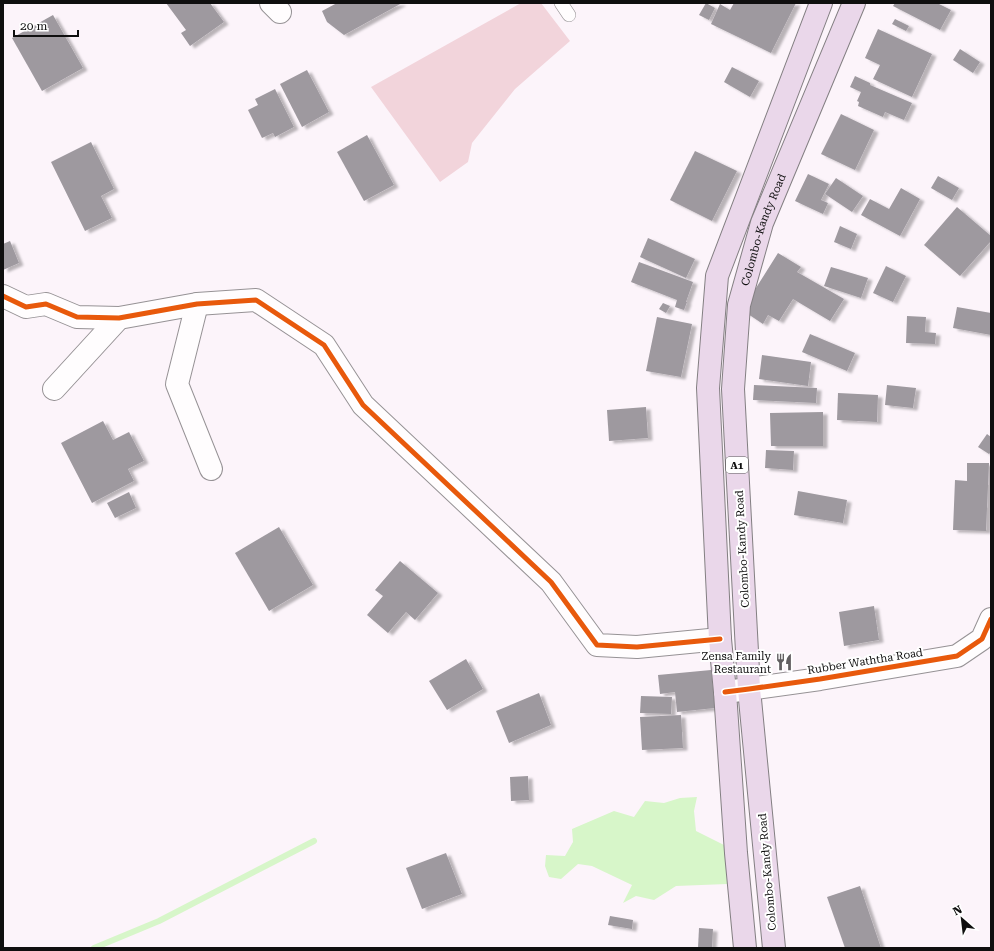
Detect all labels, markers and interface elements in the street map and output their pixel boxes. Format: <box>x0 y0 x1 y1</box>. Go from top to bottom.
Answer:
scale bar <box>14 12 78 38</box>
text: 20 m <box>20 19 47 33</box>
street label: Colombo-Kandy Road <box>739 172 789 287</box>
road number: A1 <box>726 457 748 473</box>
street label: Colombo-Kandy Road <box>733 490 752 608</box>
street label: Rubber Waththa Road <box>806 646 924 677</box>
place label: Zensa Family Restaurant <box>702 650 771 676</box>
restaurant icon: Zensa Family Restaurant <box>774 652 794 672</box>
street label: Colombo-Kandy Road <box>756 813 779 931</box>
north arrow <box>942 899 982 939</box>
text: N <box>951 903 965 918</box>

